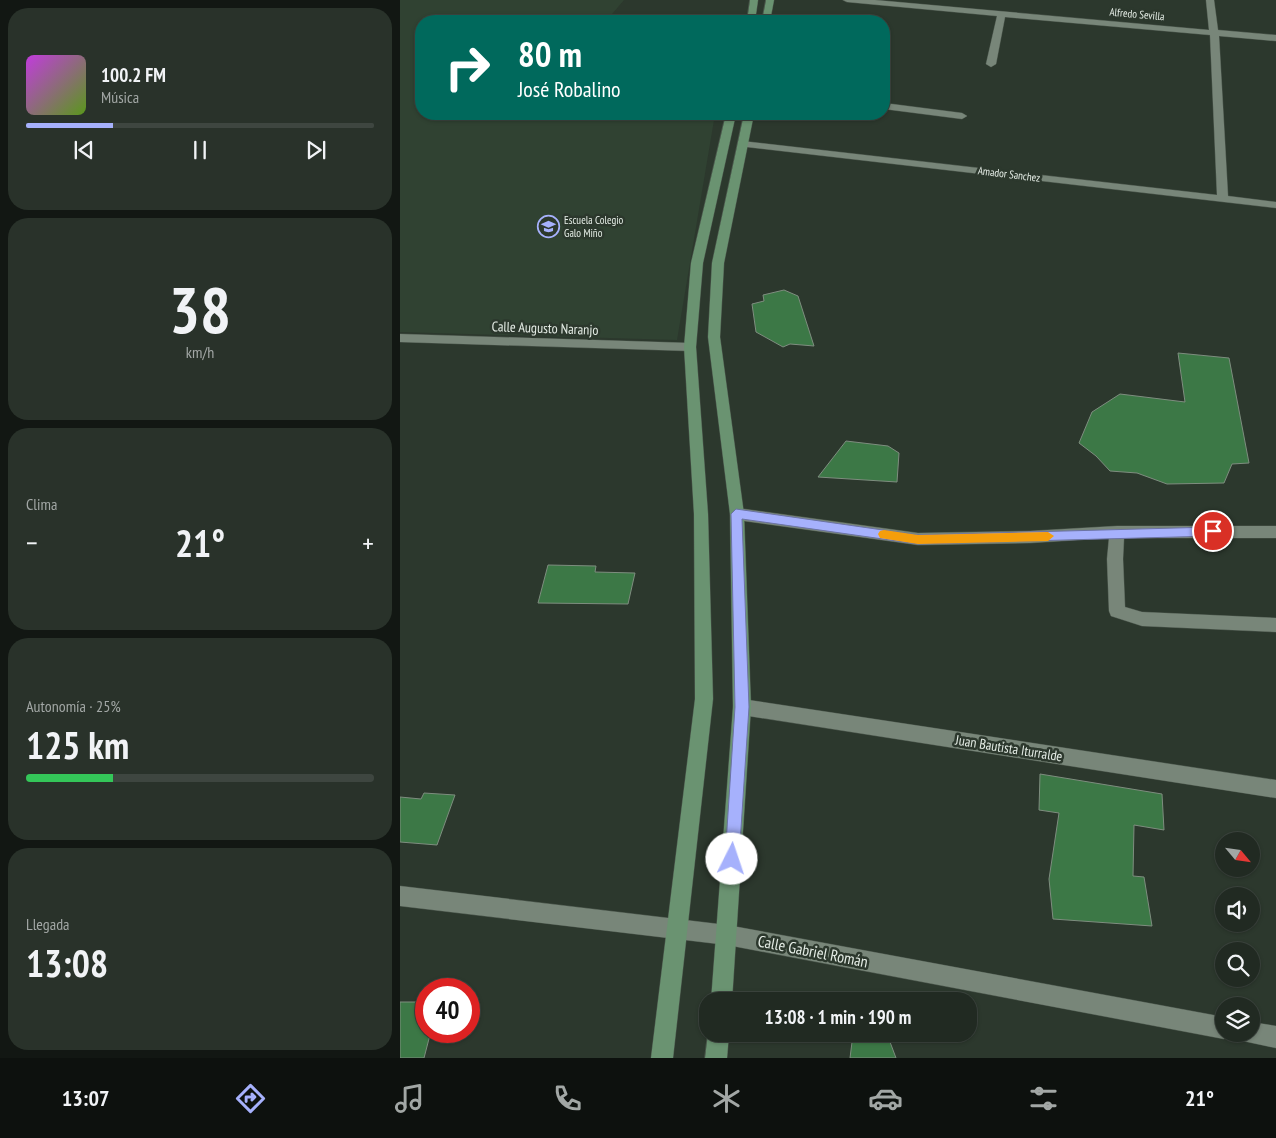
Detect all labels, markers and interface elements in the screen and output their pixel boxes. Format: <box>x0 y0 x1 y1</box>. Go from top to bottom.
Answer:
street label: Alfredo Sevilla <box>1109 5 1165 23</box>
text: 80 m <box>518 31 582 77</box>
icon: right <box>435 35 500 100</box>
text: 100.2 FM <box>101 63 166 87</box>
text: José Robalino <box>518 75 621 103</box>
text: Música <box>101 87 139 107</box>
icon: previous <box>70 136 98 164</box>
icon: pause <box>186 136 214 164</box>
icon: next <box>302 136 330 164</box>
street label: Amador Sanchez <box>977 163 1041 185</box>
place label: Escuela Colegio Galo Miño <box>564 213 624 240</box>
school or university icon: Escuela Colegio Galo Miño <box>536 214 560 238</box>
text: 38 <box>169 267 231 351</box>
street label: Calle Augusto Naranjo <box>491 317 599 339</box>
text: km/h <box>186 342 214 362</box>
text: Clima <box>26 494 57 514</box>
pin <box>1192 510 1234 552</box>
icon: arrive <box>1199 517 1227 545</box>
text: 21° <box>175 518 225 567</box>
text: − <box>26 524 38 561</box>
text: + <box>362 524 374 561</box>
text: Autonomía · 25% <box>26 696 121 716</box>
text: 125 km <box>26 720 129 769</box>
street label: Juan Bautista Iturralde <box>953 731 1064 765</box>
position arrow <box>705 832 757 884</box>
north arrow <box>1215 832 1260 878</box>
map controls <box>1215 832 1260 1042</box>
button: sound <box>1215 887 1260 932</box>
text: Llegada <box>26 914 70 934</box>
street label: Calle Gabriel Román <box>756 931 870 971</box>
text: 13:08 <box>26 938 108 987</box>
button: search <box>1215 942 1260 987</box>
speed limit sign: 40 <box>415 978 480 1043</box>
button: layers <box>1215 997 1260 1042</box>
text: 13:08 · 1 min · 190 m <box>765 1005 911 1029</box>
icon: directions <box>233 1081 268 1116</box>
icon: music <box>392 1081 427 1116</box>
icon: phone <box>550 1081 585 1116</box>
icon: climate <box>709 1081 744 1116</box>
icon: car <box>868 1081 903 1116</box>
icon: filters <box>1026 1081 1061 1116</box>
text: 13:07 <box>62 1084 109 1112</box>
text: 21° <box>1185 1084 1214 1112</box>

